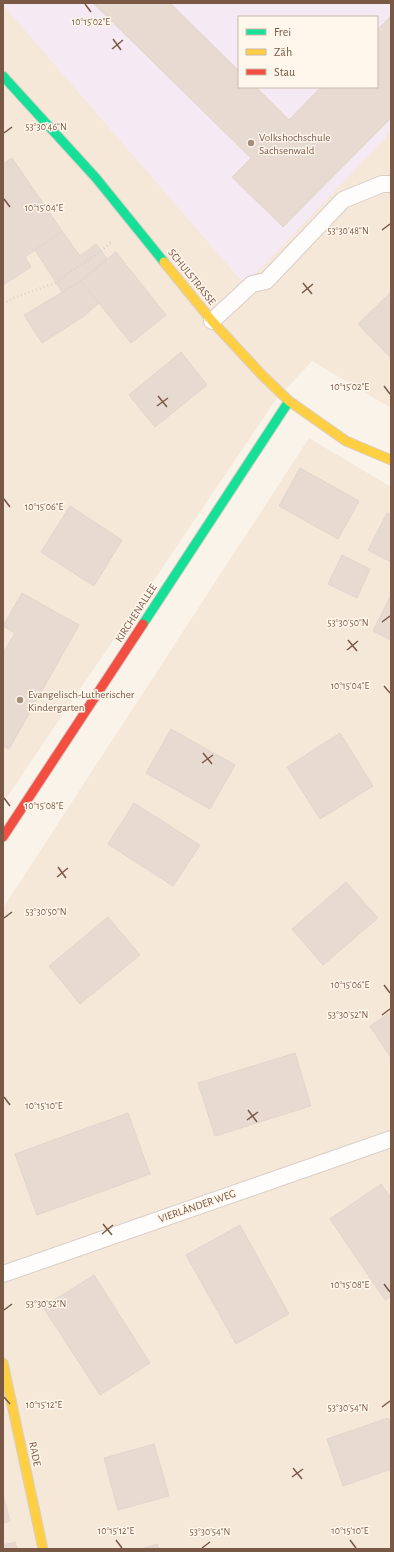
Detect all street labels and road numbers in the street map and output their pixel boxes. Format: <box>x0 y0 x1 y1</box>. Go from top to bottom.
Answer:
street label: SCHULSTRASSE <box>166 247 218 308</box>
street label: KIRCHENALLEE <box>113 581 159 644</box>
street label: VIERLÄNDER WEG <box>157 1188 237 1224</box>
street label: RADE <box>27 1441 43 1468</box>

